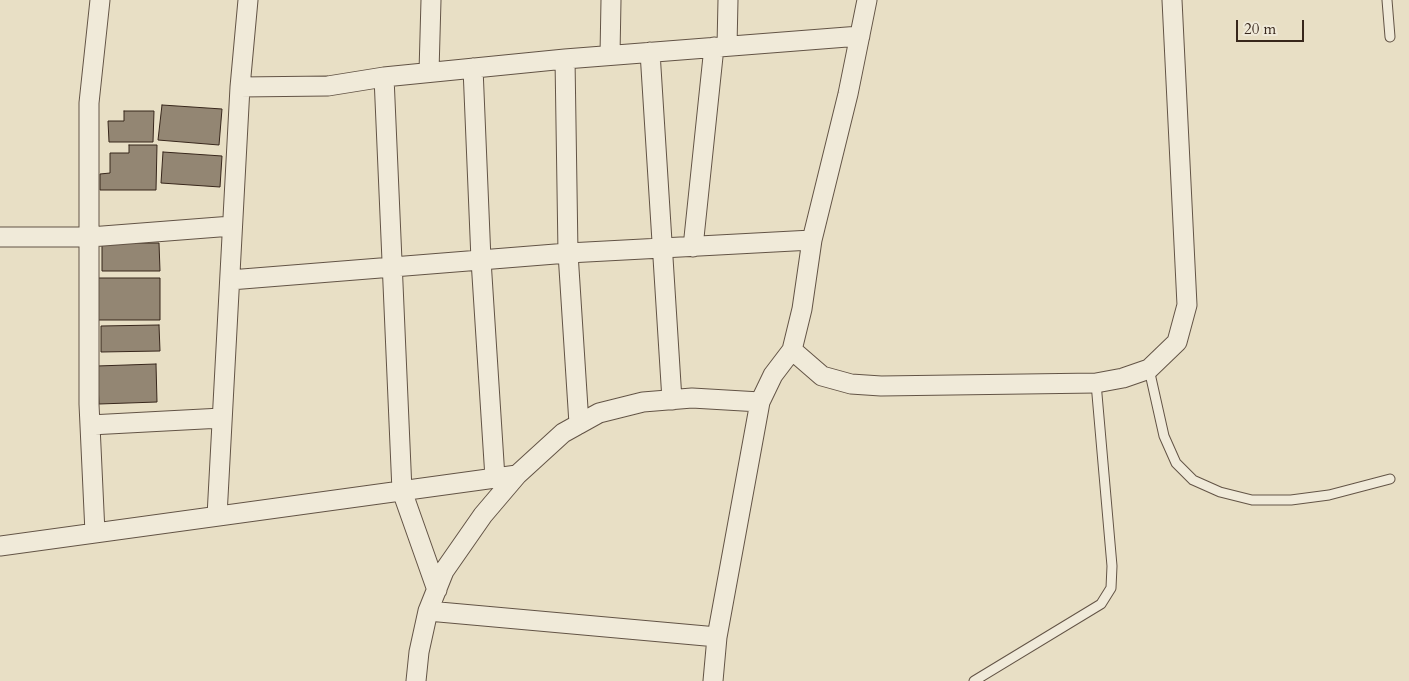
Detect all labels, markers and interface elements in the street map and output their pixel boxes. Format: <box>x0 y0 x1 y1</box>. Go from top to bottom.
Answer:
scale bar <box>1239 10 1306 42</box>
text: 20 m <box>1244 19 1276 39</box>

